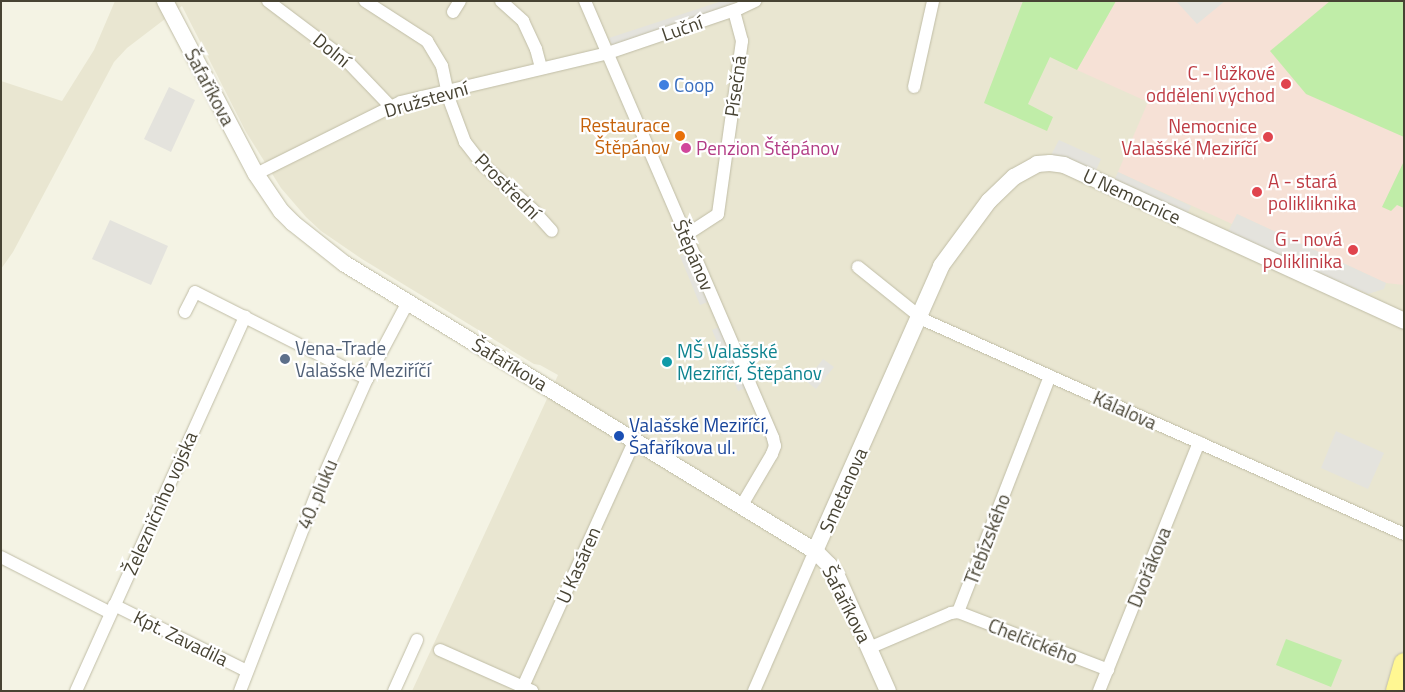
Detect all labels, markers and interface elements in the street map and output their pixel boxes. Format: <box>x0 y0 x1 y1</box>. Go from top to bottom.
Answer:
street label: Luční <box>659 10 705 46</box>
street label: Dolní <box>309 28 355 72</box>
street label: Šafaříkova <box>180 45 240 129</box>
street label: Písečná <box>719 54 751 118</box>
place label: C - lůžkové oddělení východ <box>1146 62 1275 106</box>
place label: Coop <box>674 74 714 96</box>
street label: Družstevní <box>382 76 470 122</box>
marker: C - lůžkové oddělení východ <box>1279 77 1293 91</box>
marker: Coop <box>658 79 670 91</box>
place label: Restaurace Štěpánov <box>580 114 670 158</box>
place label: Nemocnice Valašské Meziříčí <box>1121 115 1257 159</box>
marker: Restaurace Štěpánov <box>674 130 686 142</box>
marker: Nemocnice Valašské Meziříčí <box>1261 130 1275 144</box>
place label: Penzion Štěpánov <box>696 137 839 159</box>
marker: Penzion Štěpánov <box>680 142 692 154</box>
street label: Prostřední <box>470 148 546 224</box>
street label: U Nemocnice <box>1080 163 1184 229</box>
place label: A - stará polikliknika <box>1268 170 1356 214</box>
marker: A - stará polikliknika <box>1250 185 1264 199</box>
street label: Štěpánov <box>669 216 719 294</box>
place label: G - nová poliklinika <box>1263 228 1342 272</box>
marker: G - nová poliklinika <box>1346 243 1360 257</box>
street label: Šafaříkova <box>468 333 552 395</box>
place label: Vena-Trade Valašské Meziříčí <box>295 337 431 381</box>
place label: MŠ Valašské Meziříčí, Štěpánov <box>677 340 822 384</box>
marker: Vena-Trade Valašské Meziříčí <box>279 353 291 365</box>
marker: MŠ Valašské Meziříčí, Štěpánov <box>661 356 673 368</box>
street label: Kálalova <box>1090 386 1160 434</box>
place label: Valašské Meziříčí, Šafaříkova ul. <box>629 414 769 458</box>
street label: Železničního vojska <box>118 428 202 578</box>
marker: Valašské Meziříčí, Šafaříkova ul. <box>613 430 625 442</box>
street label: Smetanova <box>814 444 872 536</box>
street label: 40. pluku <box>292 456 342 532</box>
street label: Třebízského <box>959 490 1015 588</box>
street label: U Kasáren <box>551 523 605 607</box>
street label: Dvořákova <box>1123 524 1175 610</box>
street label: Šafaříkova <box>818 562 876 646</box>
street label: Kpt. Zavadila <box>130 605 232 671</box>
street label: Chelčického <box>985 614 1081 668</box>

